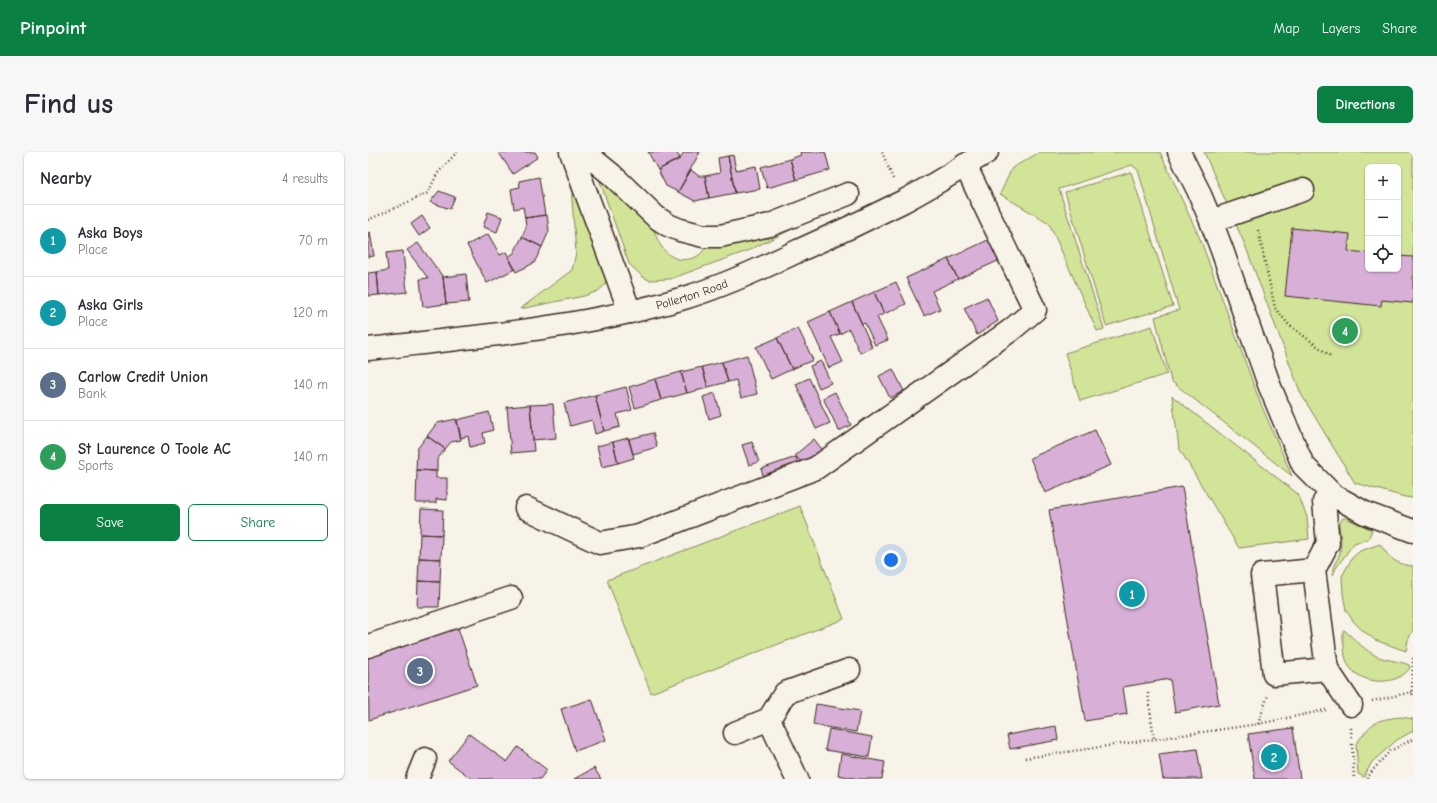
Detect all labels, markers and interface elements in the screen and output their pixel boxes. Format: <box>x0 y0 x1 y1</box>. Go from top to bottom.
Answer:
text: Pinpoint <box>20 17 86 39</box>
text: Map <box>1273 20 1300 37</box>
text: Layers <box>1322 20 1360 37</box>
text: Share <box>1382 20 1417 37</box>
button: Directions <box>1317 86 1413 123</box>
text: Find us <box>24 88 113 120</box>
map controls <box>1365 164 1401 272</box>
button: + <box>1365 164 1401 200</box>
text: Nearby <box>40 169 91 188</box>
text: 4 results <box>282 171 328 186</box>
button: − <box>1365 200 1401 236</box>
text: Aska Boys <box>78 224 143 242</box>
text: 1 <box>50 233 56 248</box>
text: 70 m <box>299 233 328 248</box>
button: locate <box>1365 236 1401 272</box>
text: Place <box>78 242 108 257</box>
street label: Pollerton Road <box>654 276 730 312</box>
text: Aska Girls <box>78 296 143 314</box>
text: 2 <box>50 305 56 320</box>
text: 120 m <box>293 305 328 320</box>
text: Place <box>78 314 108 329</box>
pin: 4 <box>1332 316 1358 346</box>
text: Carlow Credit Union <box>78 368 208 386</box>
text: 3 <box>50 377 56 392</box>
text: 140 m <box>294 377 328 392</box>
text: Bank <box>78 386 106 401</box>
text: St Laurence O Toole AC <box>78 440 231 458</box>
text: 4 <box>50 449 56 464</box>
text: 140 m <box>294 449 328 464</box>
text: Sports <box>78 458 113 473</box>
button: Save <box>40 504 180 541</box>
button: Share <box>188 504 328 541</box>
your location <box>881 550 901 570</box>
pin: 1 <box>1119 579 1145 609</box>
pin: 3 <box>407 656 433 686</box>
pin: 2 <box>1261 742 1287 772</box>

